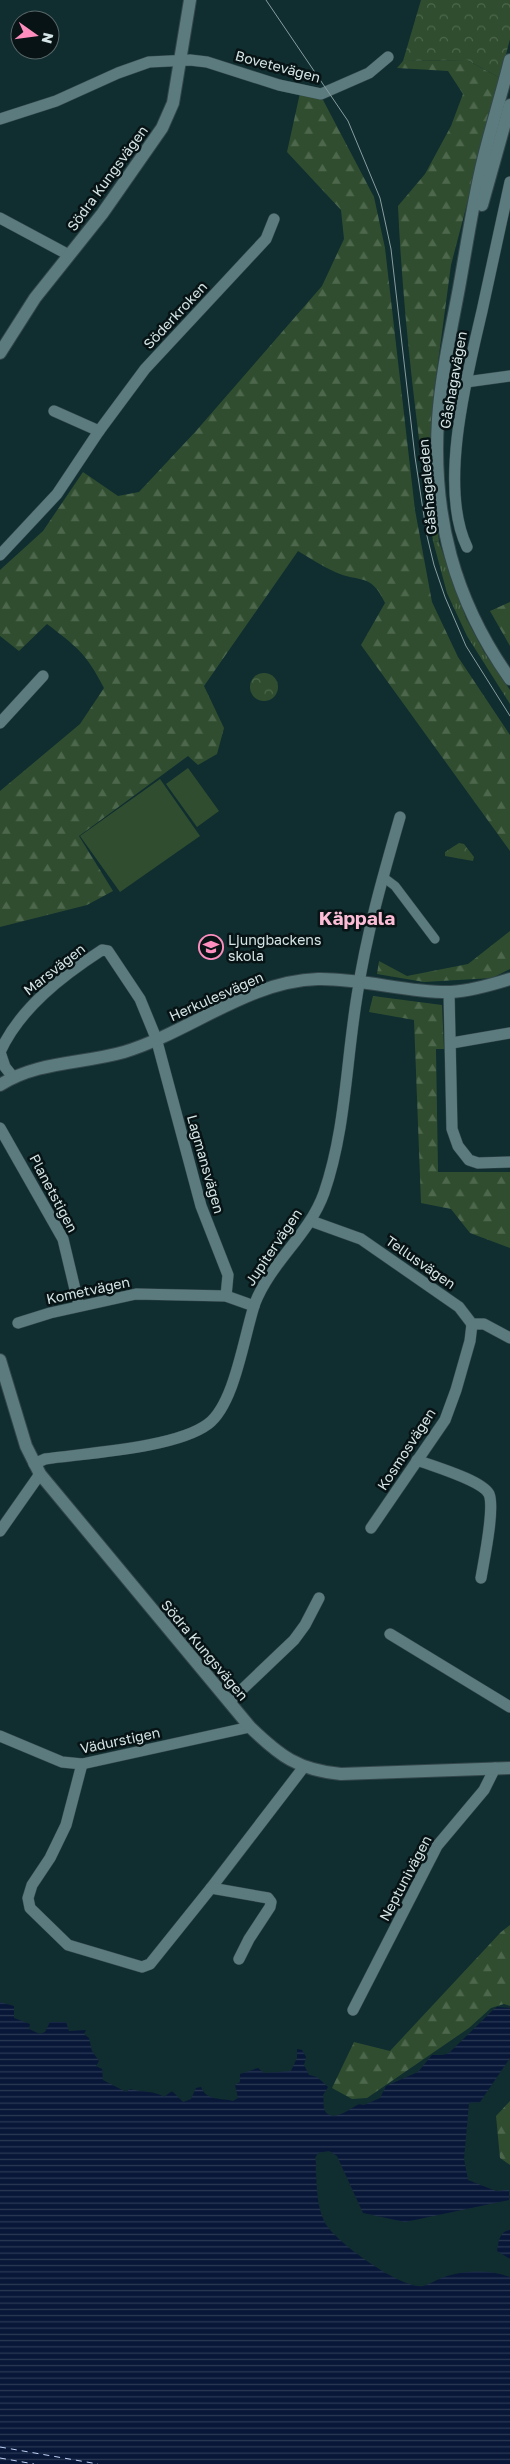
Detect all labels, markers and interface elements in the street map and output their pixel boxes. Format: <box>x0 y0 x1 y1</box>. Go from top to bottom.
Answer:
north arrow <box>10 10 60 60</box>
text: N <box>39 31 58 45</box>
street label: Bovetevägen <box>234 46 322 86</box>
street label: Södra Kungsvägen <box>63 122 151 234</box>
street label: Söderkroken <box>140 278 210 352</box>
street label: Gåshagavägen <box>436 330 470 430</box>
street label: Gåshagaleden <box>414 438 440 536</box>
district label: Käppala <box>319 906 395 929</box>
place label: Ljungbackens skola <box>228 931 321 964</box>
school or university icon: Ljungbackens skola <box>198 934 224 960</box>
street label: Marsvägen <box>20 940 88 998</box>
street label: Herkulesvägen <box>166 968 266 1024</box>
street label: Lagmansvägen <box>184 1113 228 1215</box>
street label: Planetstigen <box>26 1151 82 1235</box>
street label: Jupitervägen <box>241 1205 305 1289</box>
street label: Tellusvägen <box>383 1232 459 1292</box>
street label: Kometvägen <box>45 1273 131 1307</box>
street label: Kosmosvägen <box>373 1405 439 1493</box>
street label: Södra Kungsvägen <box>158 1596 252 1704</box>
street label: Vädurstigen <box>78 1723 162 1757</box>
street label: Neptunivägen <box>375 1832 435 1924</box>

